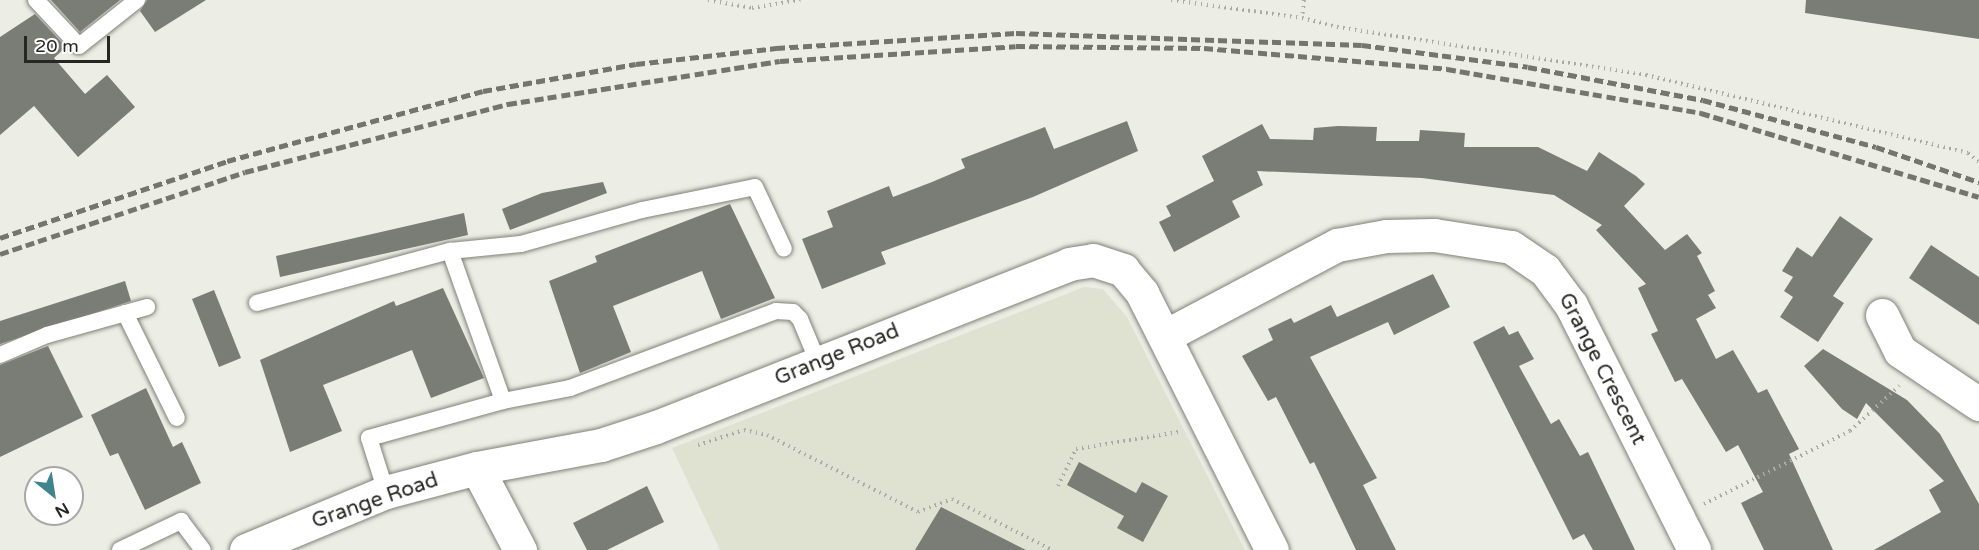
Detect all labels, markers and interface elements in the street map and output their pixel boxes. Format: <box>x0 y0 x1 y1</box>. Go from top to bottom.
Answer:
scale bar <box>27 24 112 62</box>
text: 20 m <box>35 35 79 57</box>
street label: Grange Crescent <box>1553 289 1651 449</box>
street label: Grange Road <box>771 319 903 391</box>
north arrow <box>24 466 84 526</box>
street label: Grange Road <box>309 468 441 534</box>
text: N <box>51 498 73 522</box>

